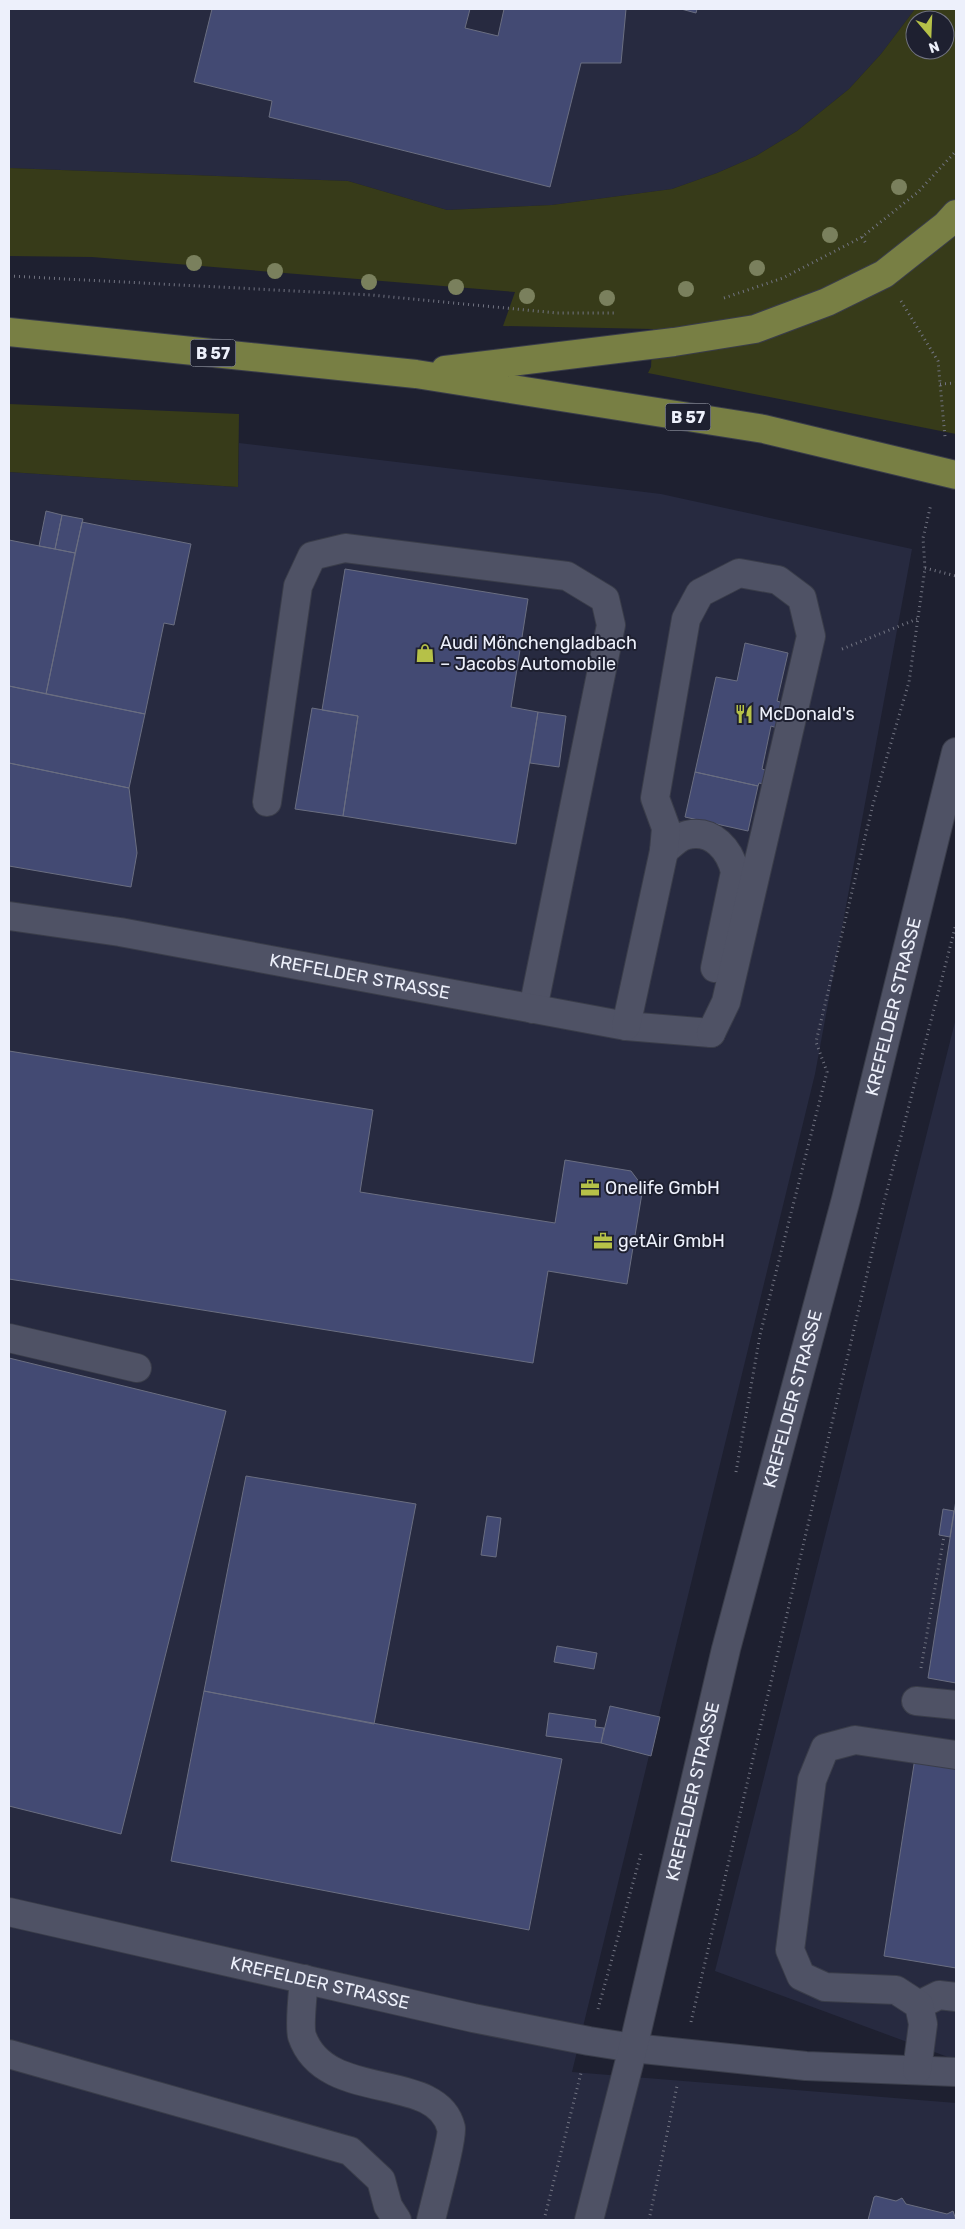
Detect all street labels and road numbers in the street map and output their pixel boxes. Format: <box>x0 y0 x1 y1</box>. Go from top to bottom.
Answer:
road number: B 57 <box>190 339 236 366</box>
road number: B 57 <box>666 404 710 431</box>
street label: KREFELDER STRASSE <box>861 915 926 1098</box>
street label: KREFELDER STRASSE <box>268 949 452 1004</box>
street label: KREFELDER STRASSE <box>758 1308 827 1490</box>
street label: KREFELDER STRASSE <box>661 1700 724 1883</box>
street label: KREFELDER STRASSE <box>228 1952 412 2014</box>

